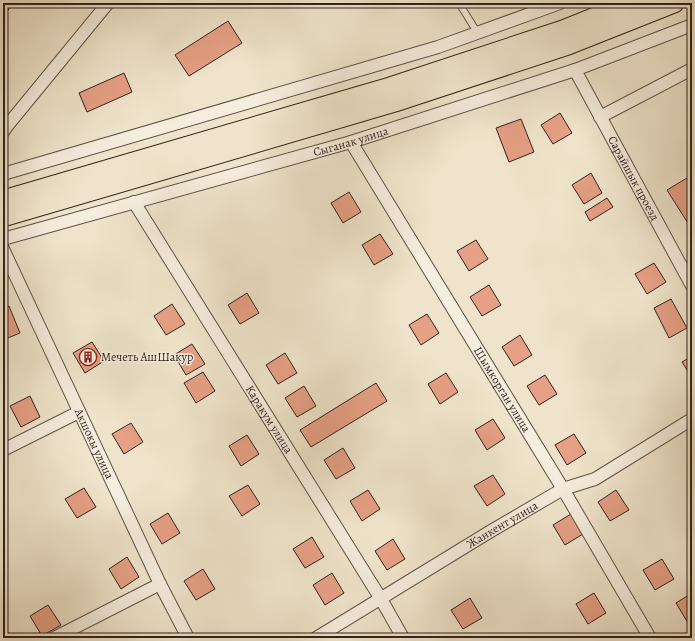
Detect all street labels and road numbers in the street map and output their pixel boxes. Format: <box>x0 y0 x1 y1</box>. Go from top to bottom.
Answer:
street label: Сыганак улица <box>311 122 391 160</box>
street label: Сарайшык проезд <box>604 133 663 223</box>
street label: Шымкорган улица <box>470 344 535 436</box>
street label: Каракум улица <box>242 382 297 457</box>
street label: Акшокы улица <box>70 405 118 482</box>
street label: Жанкент улица <box>464 497 541 552</box>

